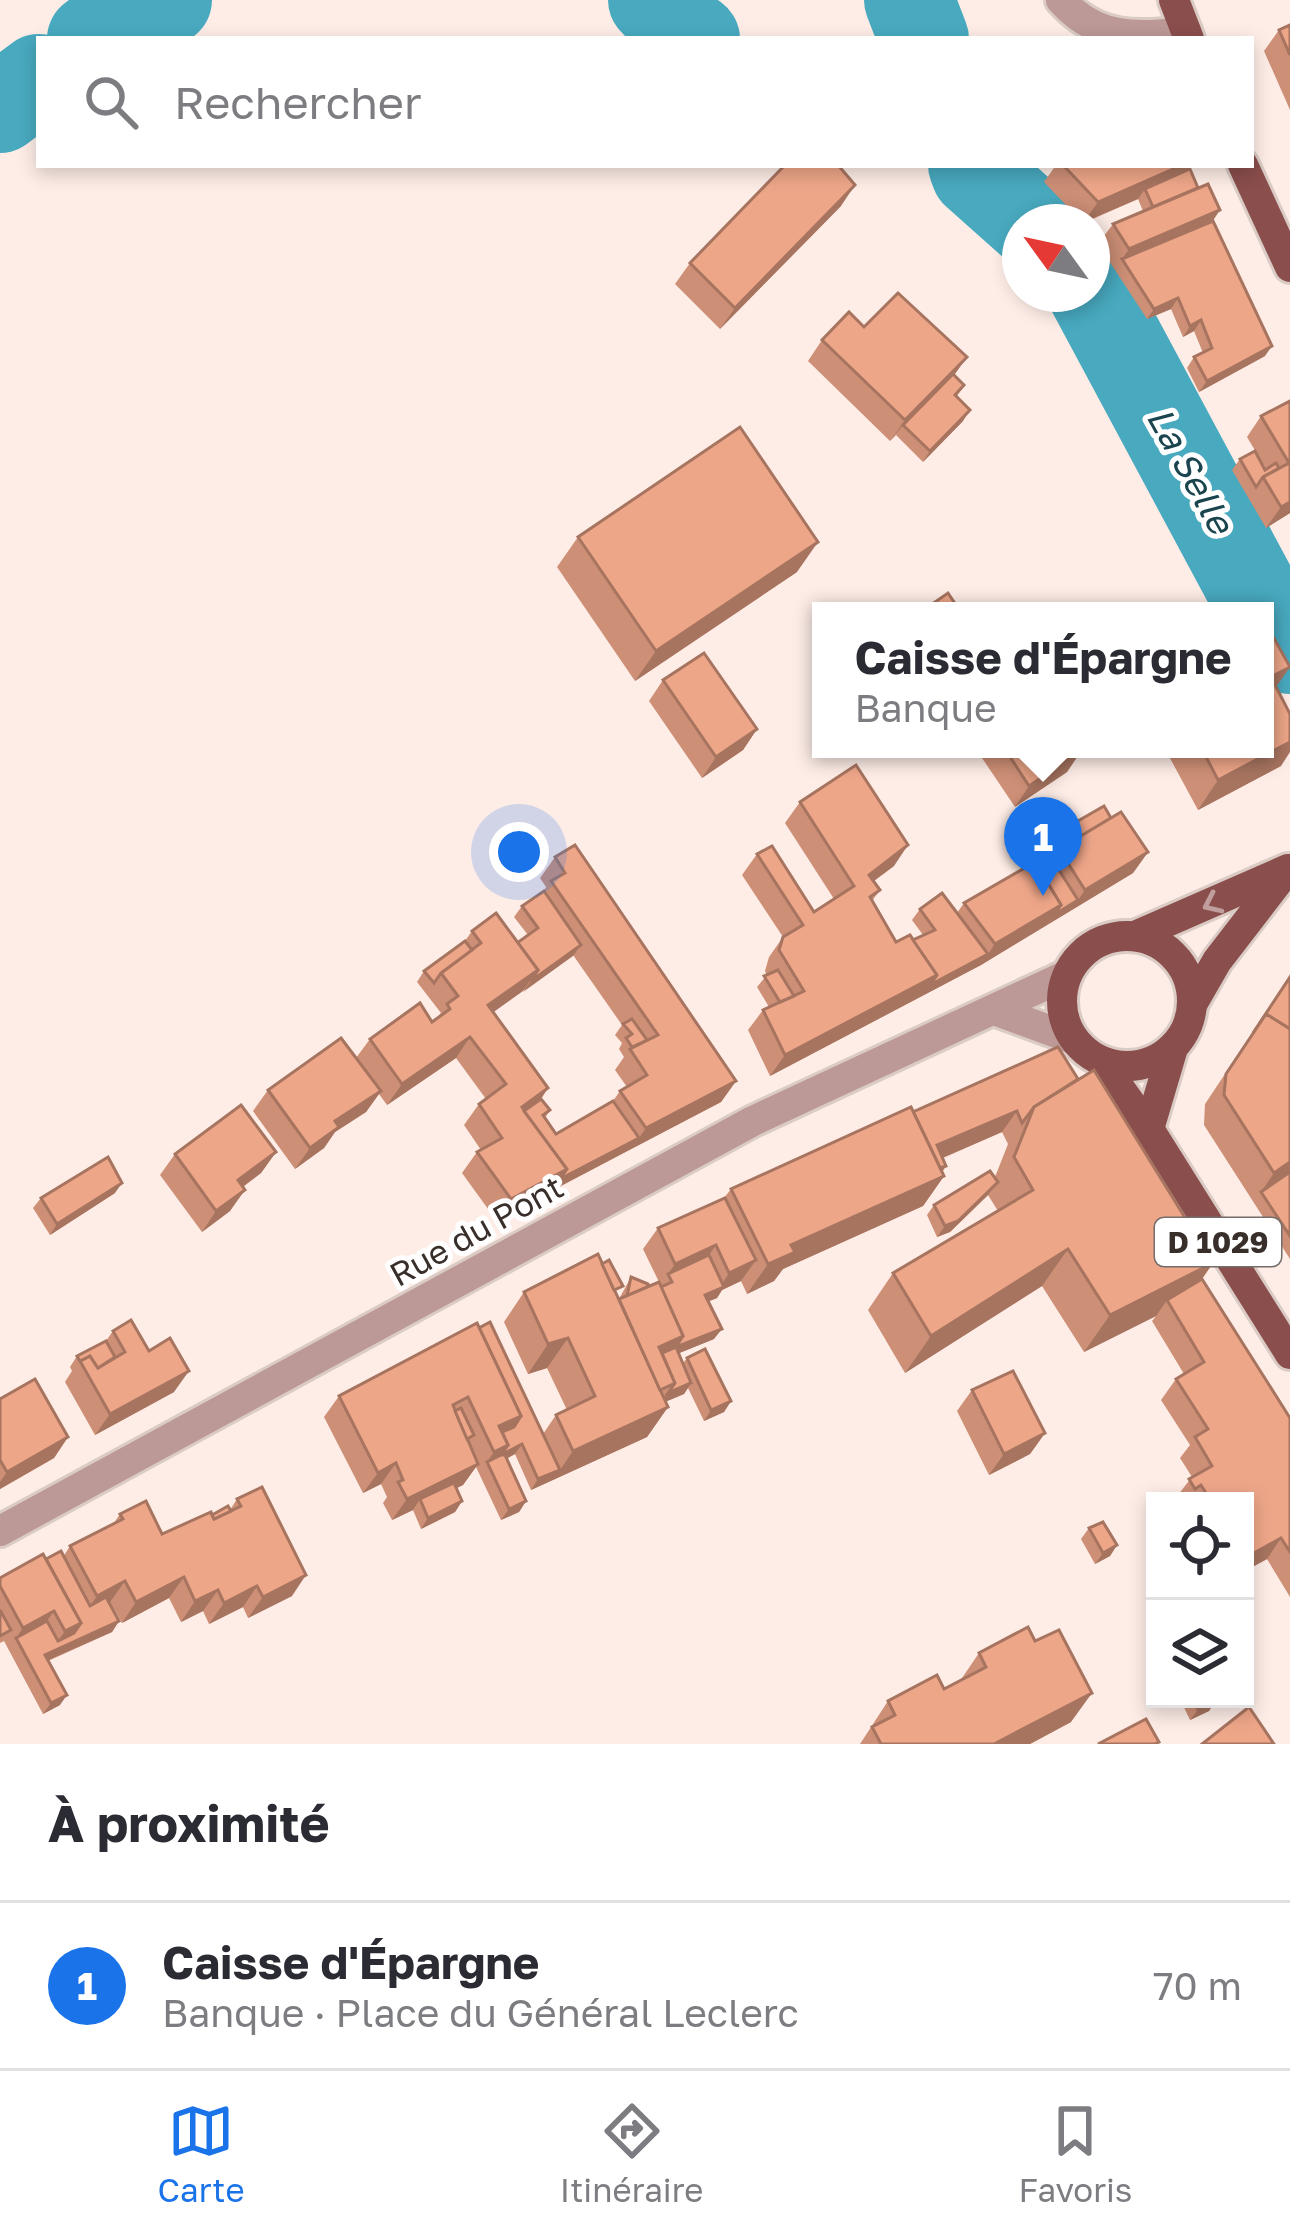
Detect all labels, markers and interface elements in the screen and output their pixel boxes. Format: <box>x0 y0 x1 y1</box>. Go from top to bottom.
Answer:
search box <box>36 36 1254 168</box>
icon: search <box>78 69 144 135</box>
text: Rechercher <box>174 75 422 129</box>
north arrow <box>1002 204 1110 312</box>
water label: La Selle <box>1139 399 1244 542</box>
popup <box>812 602 1274 758</box>
text: Caisse d'Épargne <box>854 630 1232 684</box>
text: Banque <box>854 684 997 731</box>
pin: 1 <box>1004 797 1082 896</box>
your location <box>489 822 549 882</box>
one-way arrow <box>1203 890 1225 913</box>
street label: Rue du Pont <box>383 1166 569 1294</box>
road number: D 1029 <box>1155 1218 1281 1266</box>
map controls <box>1146 1492 1254 1708</box>
button: locate <box>1146 1492 1254 1600</box>
button: layers <box>1146 1600 1254 1708</box>
text: À proximité <box>48 1792 330 1853</box>
text: Caisse d'Épargne <box>162 1935 539 1989</box>
text: 1 <box>77 1962 97 2009</box>
text: 70 m <box>1153 1962 1242 2009</box>
text: Banque · Place du Général Leclerc <box>162 1989 799 2036</box>
tab: Carte <box>158 2098 245 2209</box>
tab: Itinéraire <box>560 2098 703 2209</box>
tab: Favoris <box>1019 2098 1132 2209</box>

